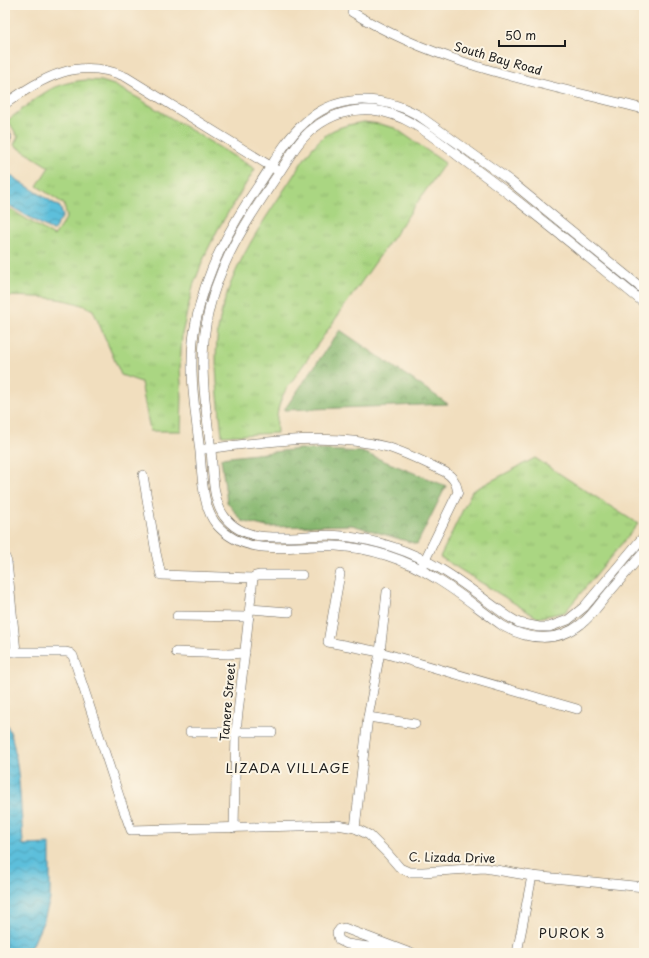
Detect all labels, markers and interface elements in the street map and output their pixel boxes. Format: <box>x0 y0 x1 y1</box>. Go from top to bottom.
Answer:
scale bar <box>499 22 565 48</box>
text: 50 m <box>505 26 536 44</box>
street label: South Bay Road <box>452 37 544 79</box>
street label: Tanere Street <box>215 662 239 742</box>
district label: LIZADA VILLAGE <box>226 758 350 777</box>
street label: C. Lizada Drive <box>408 847 496 867</box>
district label: PUROK 3 <box>539 923 605 942</box>

